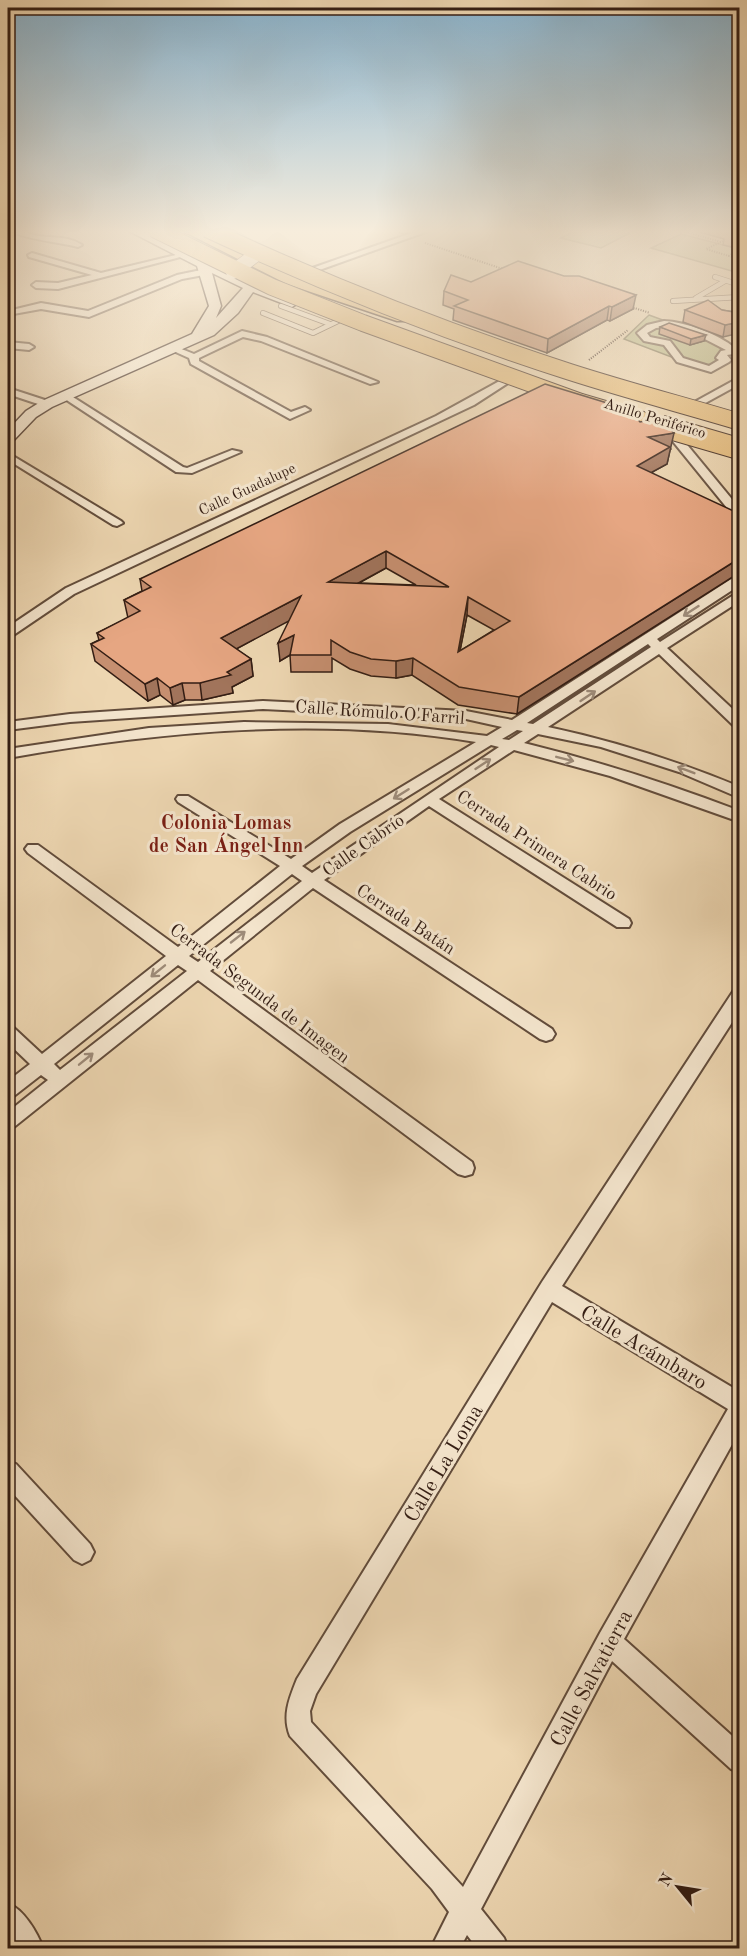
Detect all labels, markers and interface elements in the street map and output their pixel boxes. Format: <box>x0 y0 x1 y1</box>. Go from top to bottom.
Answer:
street label: Anillo Periférico <box>602 397 707 442</box>
street label: Calle Guadalupe <box>197 461 298 519</box>
one-way arrow <box>683 605 699 617</box>
one-way arrow <box>580 689 597 702</box>
street label: Calle Rómulo O'Farril <box>295 698 465 728</box>
one-way arrow <box>555 754 574 765</box>
one-way arrow <box>474 758 491 770</box>
one-way arrow <box>677 764 695 775</box>
street label: Cerrada Primera Cabrio <box>453 787 620 904</box>
one-way arrow <box>393 788 410 800</box>
street label: Calle Cabrío <box>319 811 408 881</box>
district label: Colonia Lomas de San Ángel Inn <box>149 814 303 857</box>
street label: Cerrada Batán <box>353 881 458 958</box>
street label: Cerrada Segunda de Imagen <box>166 920 353 1067</box>
one-way arrow <box>230 931 246 944</box>
one-way arrow <box>150 964 166 977</box>
one-way arrow <box>77 1053 93 1066</box>
street label: Calle Acámbaro <box>576 1302 710 1394</box>
street label: Calle La Loma <box>401 1401 488 1526</box>
street label: Calle Salvatierra <box>547 1607 637 1751</box>
north arrow <box>648 1857 708 1917</box>
text: N <box>657 1871 677 1890</box>

